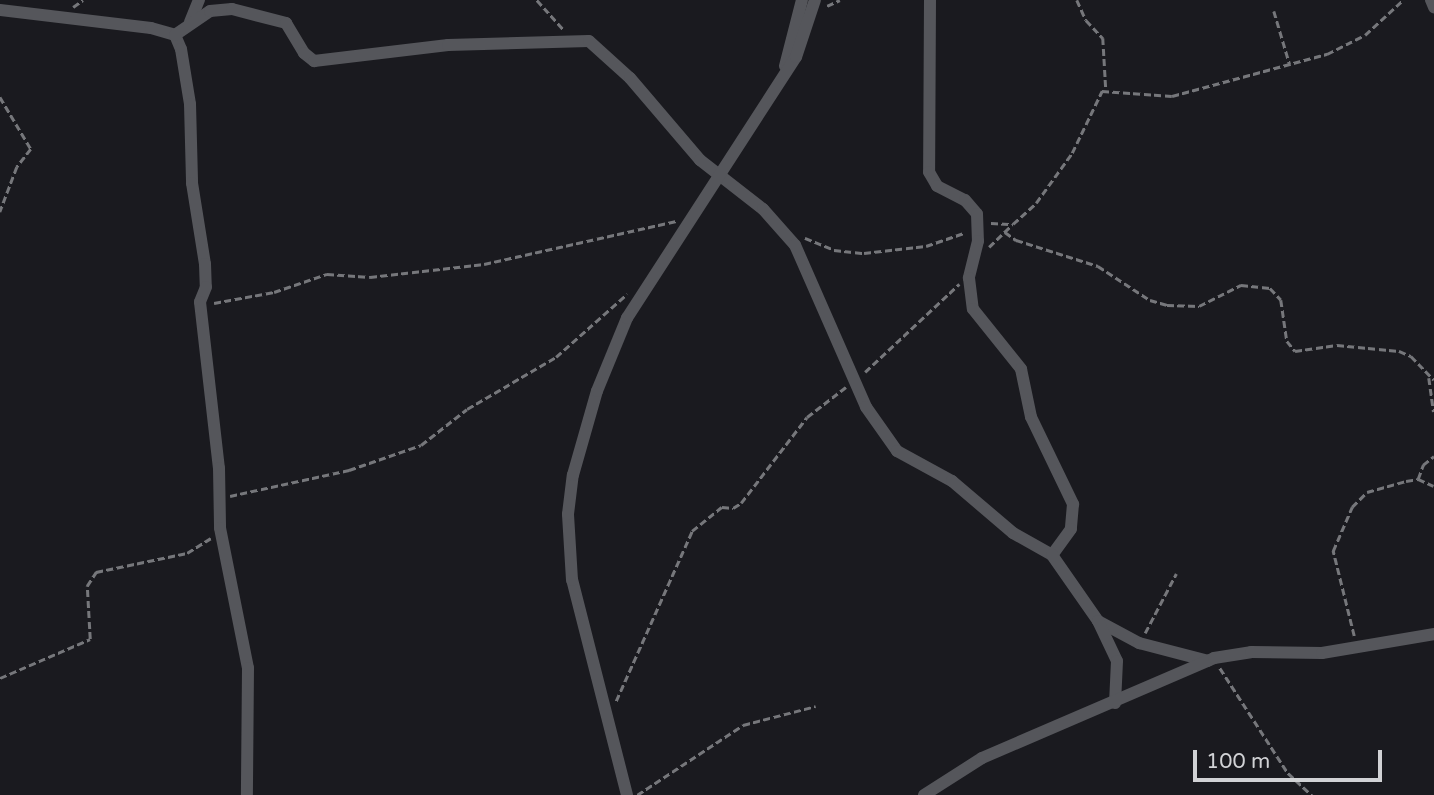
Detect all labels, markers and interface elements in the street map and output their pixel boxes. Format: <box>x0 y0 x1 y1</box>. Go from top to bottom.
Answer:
scale bar <box>1196 736 1385 780</box>
text: 100 m <box>1206 749 1270 774</box>

